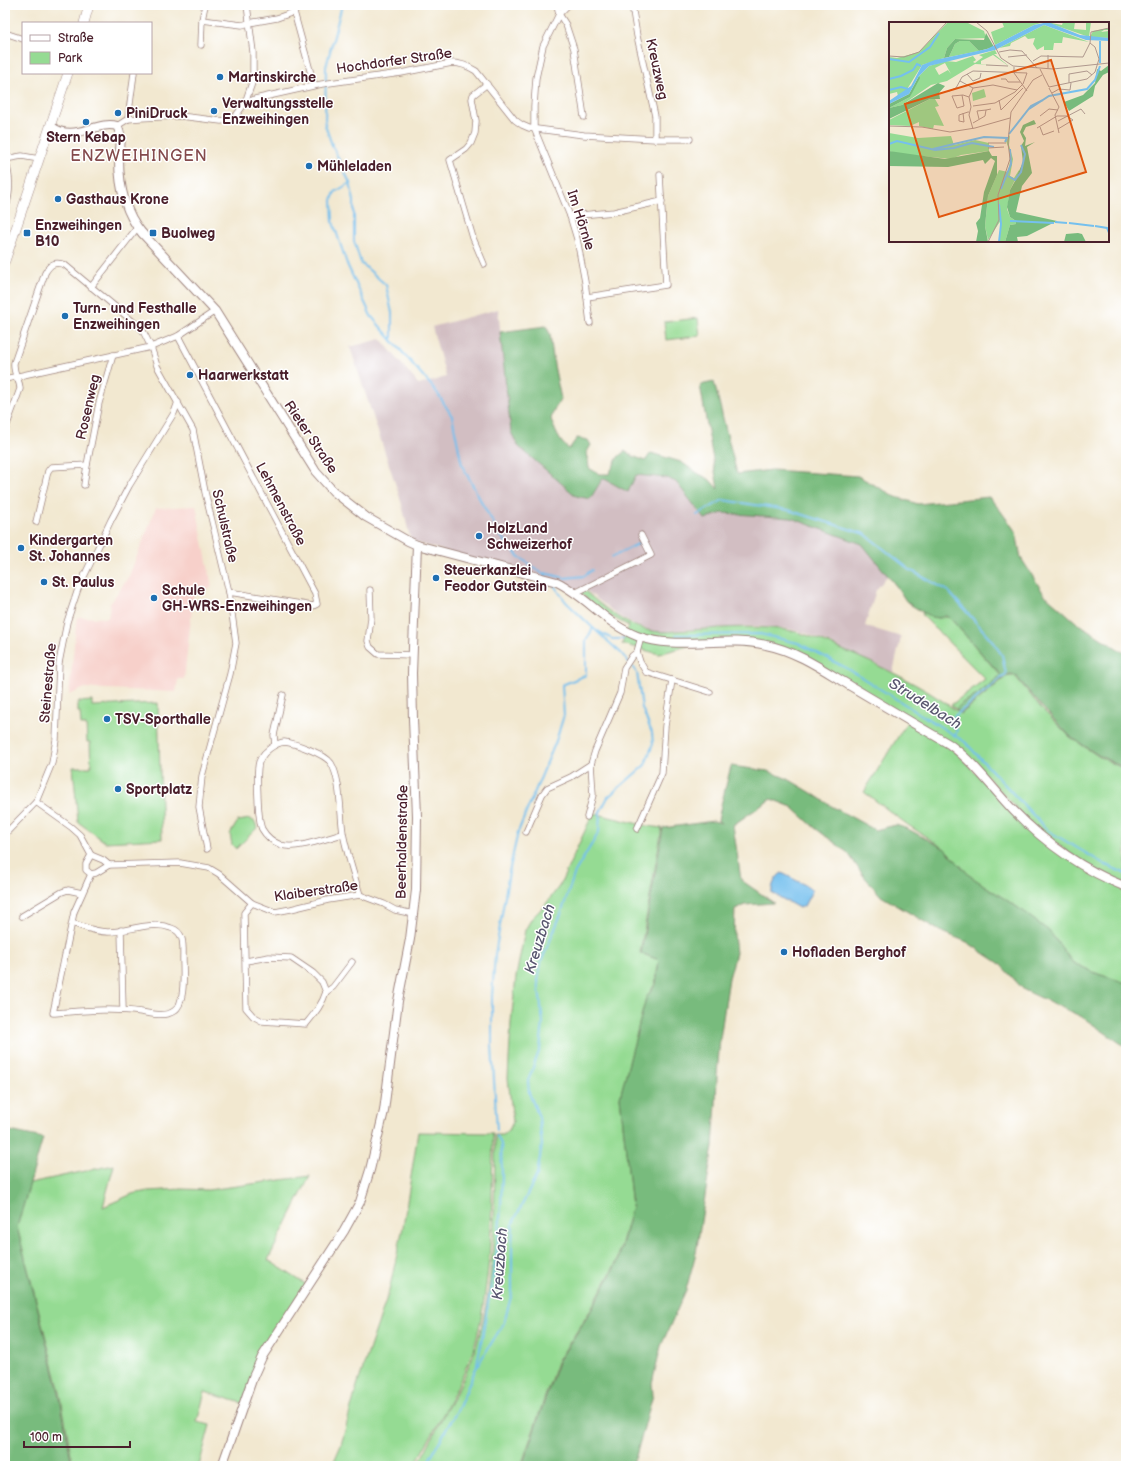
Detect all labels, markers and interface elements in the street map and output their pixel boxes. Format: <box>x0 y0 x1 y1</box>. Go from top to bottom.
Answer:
legend <box>22 22 152 74</box>
inset map <box>889 22 1109 242</box>
text: Straße <box>58 31 94 46</box>
street label: Kreuzweg <box>642 37 672 101</box>
street label: Hochdorfer Straße <box>335 44 453 78</box>
text: Park <box>58 51 82 66</box>
place label: Martinskirche <box>228 69 316 86</box>
marker: Martinskirche <box>215 72 225 82</box>
place label: Verwaltungsstelle Enzweihingen <box>222 95 333 128</box>
place label: PiniDruck <box>126 105 188 122</box>
marker: Verwaltungsstelle Enzweihingen <box>209 106 219 116</box>
marker: PiniDruck <box>113 108 123 118</box>
marker: Stern Kebap <box>81 117 91 127</box>
place label: Stern Kebap <box>46 129 126 146</box>
district label: ENZWEIHINGEN <box>70 147 208 166</box>
place label: Mühleladen <box>317 158 392 175</box>
marker: Mühleladen <box>304 161 314 171</box>
street label: Im Hörnle <box>563 188 599 252</box>
place label: Gasthaus Krone <box>66 191 169 208</box>
marker: Gasthaus Krone <box>53 194 63 204</box>
place label: Enzweihingen B10 <box>35 217 122 250</box>
place label: Buolweg <box>161 225 215 242</box>
marker: Enzweihingen B10 <box>22 228 32 238</box>
marker: Buolweg <box>148 228 158 238</box>
place label: Turn- und Festhalle Enzweihingen <box>73 300 196 333</box>
marker: Turn- und Festhalle Enzweihingen <box>60 311 70 321</box>
place label: Haarwerkstatt <box>198 367 289 384</box>
marker: Haarwerkstatt <box>185 370 195 380</box>
street label: Rosenweg <box>72 373 104 441</box>
street label: Rieter Straße <box>281 397 341 477</box>
street label: Lehmenstraße <box>252 460 310 548</box>
street label: Schulstraße <box>208 488 242 564</box>
place label: HolzLand Schweizerhof <box>487 520 573 553</box>
marker: HolzLand Schweizerhof <box>474 531 484 541</box>
place label: Kindergarten St. Johannes <box>29 532 113 565</box>
marker: Kindergarten St. Johannes <box>16 543 26 553</box>
place label: Steuerkanzlei Feodor Gutstein <box>444 562 547 595</box>
marker: Steuerkanzlei Feodor Gutstein <box>431 573 441 583</box>
place label: St. Paulus <box>52 574 114 591</box>
marker: St. Paulus <box>39 577 49 587</box>
place label: Schule GH-WRS-Enzweihingen <box>162 582 312 615</box>
marker: Schule GH-WRS-Enzweihingen <box>149 593 159 603</box>
street label: Steinestraße <box>36 642 60 724</box>
water label: Strudelbach <box>885 674 965 734</box>
place label: TSV-Sporthalle <box>115 711 211 728</box>
marker: TSV-Sporthalle <box>102 714 112 724</box>
place label: Sportplatz <box>126 781 192 798</box>
marker: Sportplatz <box>113 784 123 794</box>
street label: Beerhaldenstraße <box>393 785 411 899</box>
street label: Klaiberstraße <box>273 877 359 905</box>
water label: Kreuzbach <box>520 902 560 976</box>
place label: Hofladen Berghof <box>792 944 907 961</box>
marker: Hofladen Berghof <box>779 947 789 957</box>
water label: Kreuzbach <box>488 1227 512 1301</box>
scale bar <box>24 1423 130 1449</box>
text: 100 m <box>30 1430 62 1445</box>

